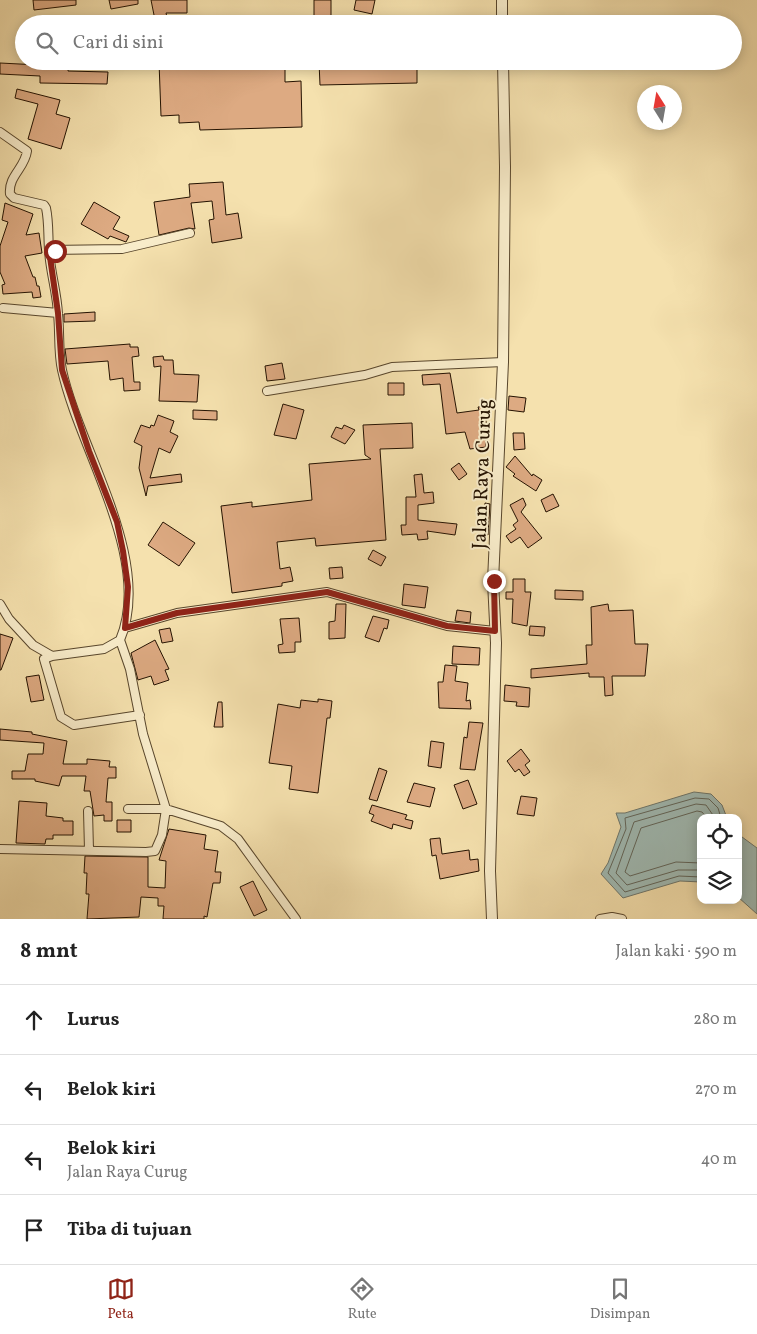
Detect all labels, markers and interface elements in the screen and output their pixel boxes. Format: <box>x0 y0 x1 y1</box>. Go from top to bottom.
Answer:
search box <box>15 15 742 70</box>
icon: search <box>33 29 61 57</box>
text: Cari di sini <box>73 30 164 56</box>
north arrow <box>637 85 682 130</box>
route start <box>44 240 67 263</box>
street label: Jalan Raya Curug <box>466 398 500 550</box>
route end <box>483 570 506 593</box>
map controls <box>697 814 742 904</box>
button: locate <box>697 814 742 859</box>
button: layers <box>697 859 742 904</box>
text: 8 mnt <box>20 937 78 966</box>
text: Jalan kaki · 590 m <box>616 941 737 963</box>
icon: ahead <box>20 1006 48 1034</box>
text: Lurus <box>67 1007 119 1033</box>
text: 280 m <box>693 1009 737 1031</box>
icon: left <box>20 1076 48 1104</box>
text: Belok kiri <box>67 1077 156 1103</box>
text: 270 m <box>695 1079 737 1101</box>
text: Belok kiri <box>67 1136 156 1162</box>
icon: left <box>20 1146 48 1174</box>
text: 40 m <box>701 1149 737 1171</box>
text: Jalan Raya Curug <box>67 1162 187 1184</box>
icon: arrive <box>20 1216 48 1244</box>
text: Tiba di tujuan <box>67 1217 192 1243</box>
tab: Peta <box>107 1275 135 1324</box>
tab: Rute <box>348 1275 377 1324</box>
tab: Disimpan <box>590 1275 650 1324</box>

